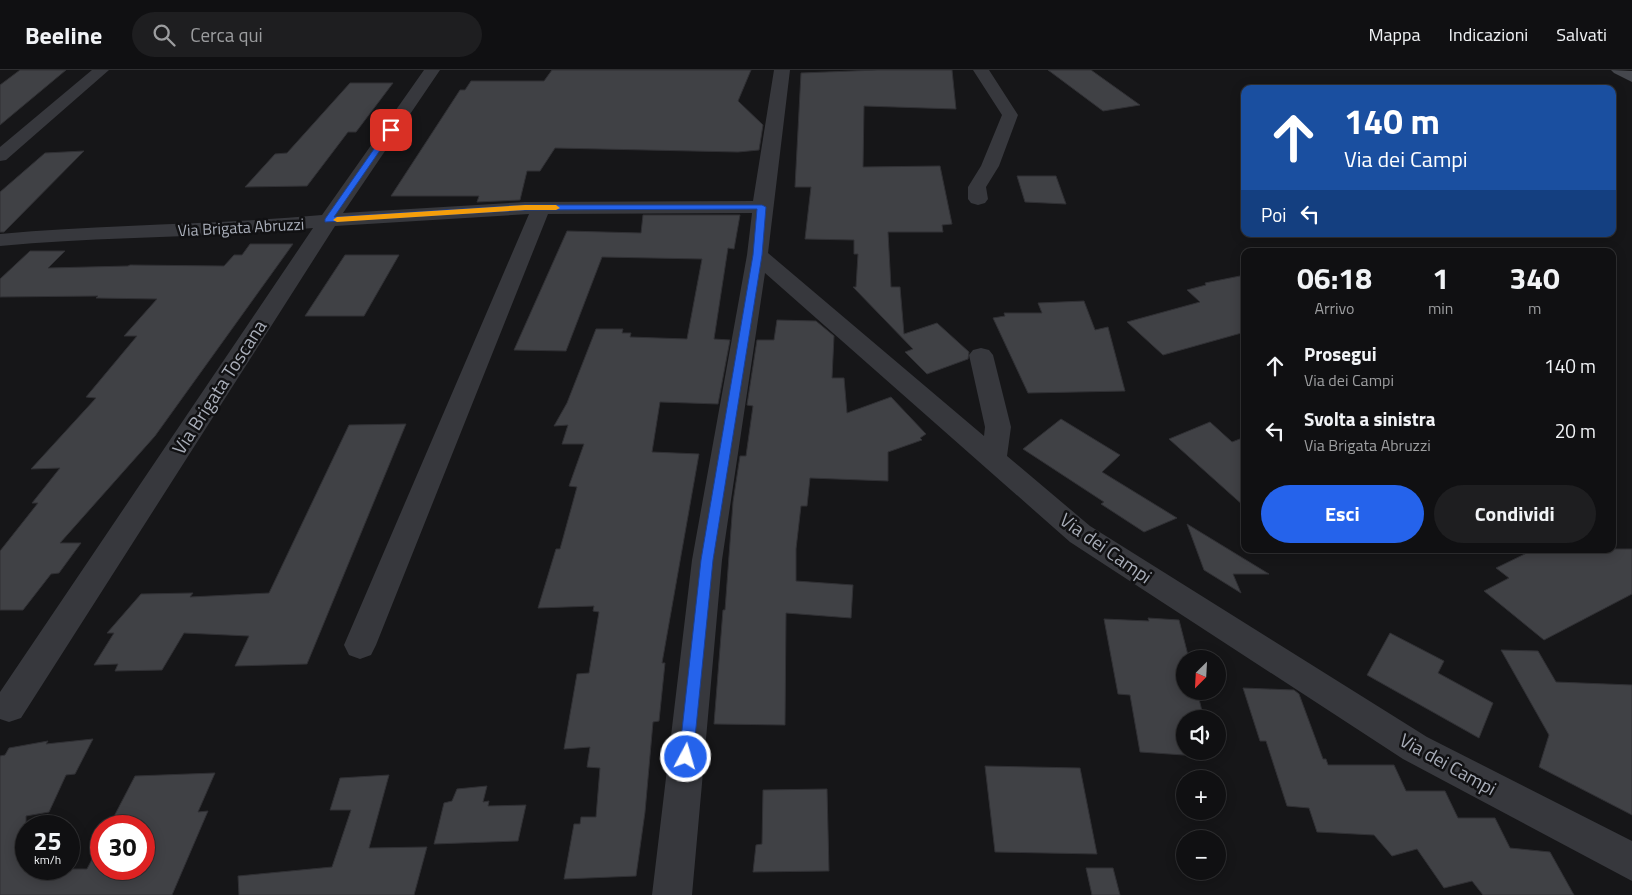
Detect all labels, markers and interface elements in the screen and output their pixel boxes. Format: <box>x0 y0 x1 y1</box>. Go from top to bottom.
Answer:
search box <box>132 12 482 57</box>
text: Beeline <box>25 17 102 53</box>
text: Cerca qui <box>190 20 263 49</box>
icon: search <box>150 21 178 49</box>
text: Mappa <box>1368 21 1421 48</box>
text: Indicazioni <box>1449 21 1528 48</box>
text: Salvati <box>1556 21 1607 48</box>
text: 140 m <box>1344 94 1440 148</box>
icon: ahead <box>1261 105 1326 170</box>
pin <box>370 109 412 151</box>
icon: arrive <box>377 116 405 144</box>
text: Via dei Campi <box>1344 142 1468 176</box>
text: Poi <box>1261 200 1286 229</box>
icon: left <box>1296 200 1324 228</box>
street label: Via Brigata Abruzzi <box>177 212 305 242</box>
text: 06:18 <box>1297 255 1372 301</box>
text: 1 <box>1432 255 1449 301</box>
text: 340 <box>1510 255 1560 301</box>
text: Arrivo <box>1314 296 1355 320</box>
text: min <box>1428 296 1453 320</box>
text: m <box>1528 296 1541 320</box>
street label: Via Brigata Toscana <box>164 313 273 460</box>
text: Prosegui <box>1304 339 1377 368</box>
text: 140 m <box>1544 351 1596 380</box>
icon: ahead <box>1261 352 1289 380</box>
text: Via dei Campi <box>1304 368 1394 392</box>
text: Svolta a sinistra <box>1304 404 1435 433</box>
text: 20 m <box>1555 416 1596 445</box>
icon: left <box>1261 417 1289 445</box>
text: Via Brigata Abruzzi <box>1304 433 1431 457</box>
button: Esci <box>1261 485 1424 543</box>
button: Condividi <box>1434 485 1596 543</box>
street label: Via dei Campi <box>1054 505 1158 590</box>
north arrow <box>1176 650 1226 700</box>
map controls <box>1176 650 1226 880</box>
button: sound <box>1176 710 1226 760</box>
street label: Via dei Campi <box>1394 725 1502 802</box>
position arrow <box>659 730 711 782</box>
button: + <box>1176 770 1226 820</box>
speed limit sign: 30 <box>90 815 155 880</box>
text: 25 <box>33 822 62 860</box>
button: − <box>1176 830 1226 880</box>
text: km/h <box>34 850 61 869</box>

